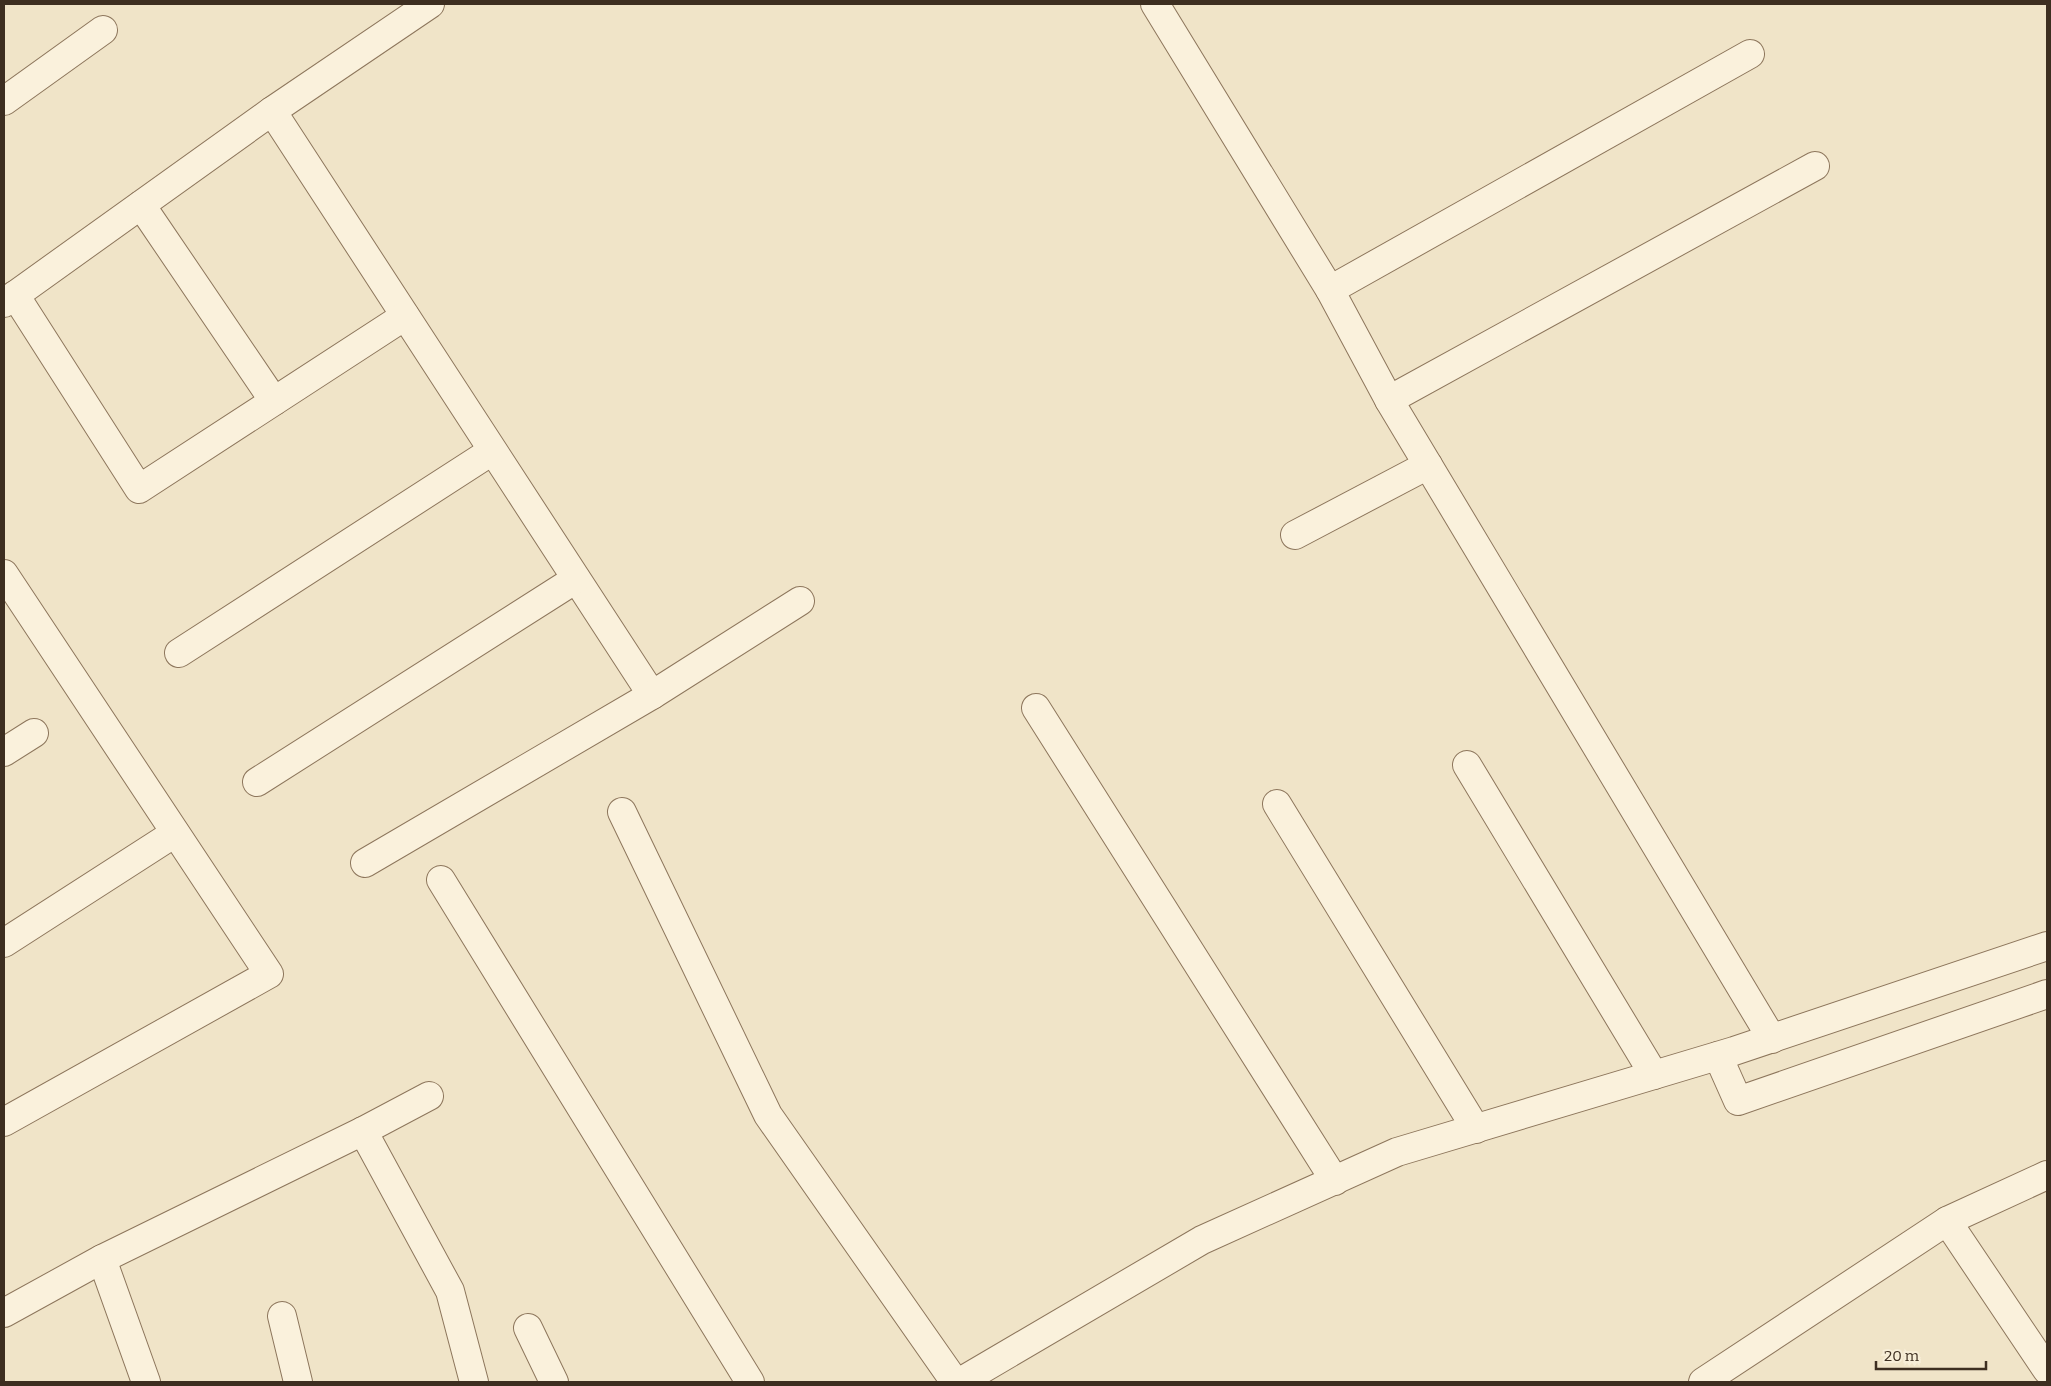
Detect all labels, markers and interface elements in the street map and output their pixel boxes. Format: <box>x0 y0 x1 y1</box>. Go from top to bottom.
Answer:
scale bar <box>1876 1338 1986 1370</box>
text: 20 m <box>1884 1347 1920 1365</box>

